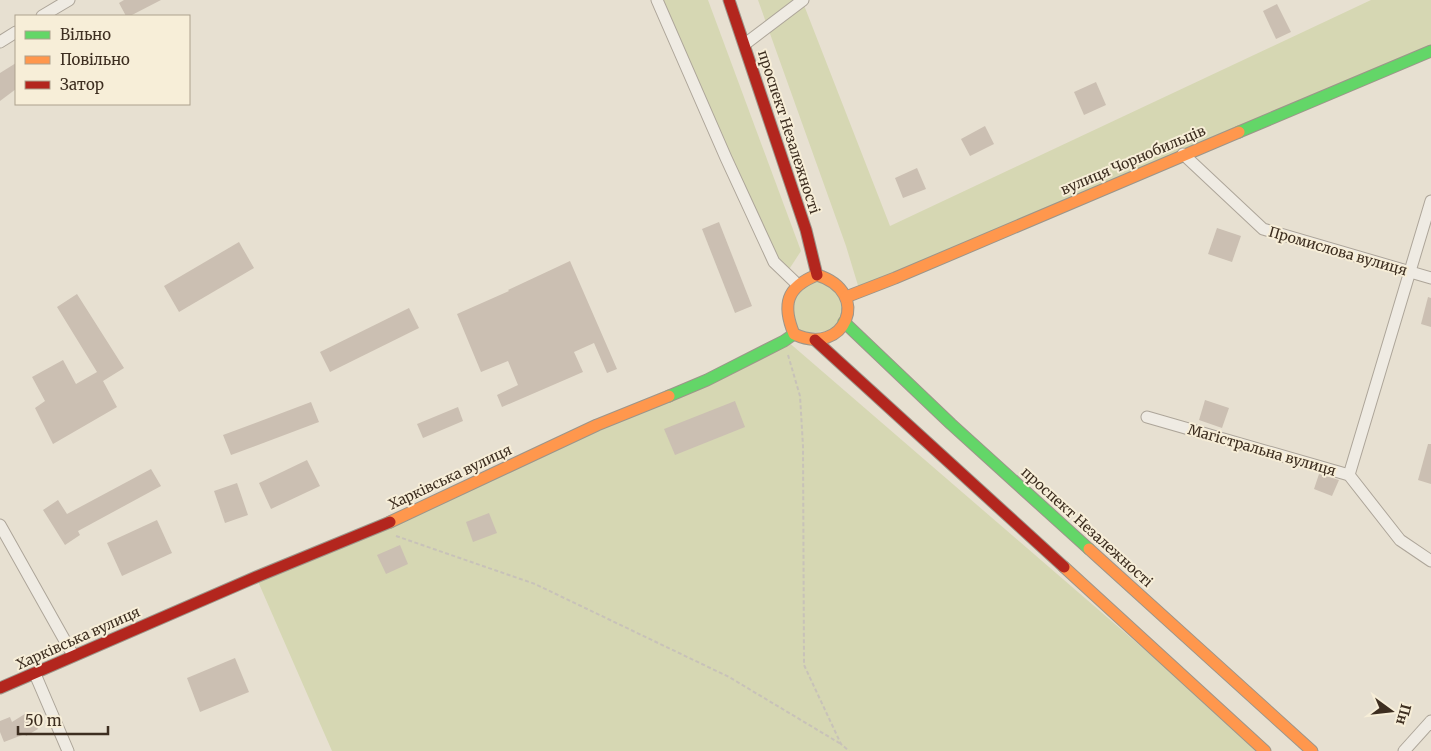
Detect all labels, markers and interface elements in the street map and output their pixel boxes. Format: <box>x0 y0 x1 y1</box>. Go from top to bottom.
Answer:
legend <box>15 15 190 105</box>
text: Вільно <box>60 25 111 44</box>
street label: проспект Незалежності <box>754 48 824 216</box>
text: Повільно <box>60 50 130 69</box>
text: Затор <box>60 75 104 94</box>
street label: вулиця Чорнобильців <box>1058 121 1208 199</box>
street label: Промислова вулиця <box>1267 223 1409 279</box>
street label: Магістральна вулиця <box>1186 420 1338 480</box>
street label: Харківська вулиця <box>386 441 514 513</box>
street label: проспект Незалежності <box>1017 463 1157 591</box>
street label: Харківська вулиця <box>13 603 143 673</box>
north arrow <box>1366 686 1416 736</box>
text: Пн <box>1392 702 1415 727</box>
scale bar <box>18 704 108 736</box>
text: 50 m <box>25 711 62 730</box>

